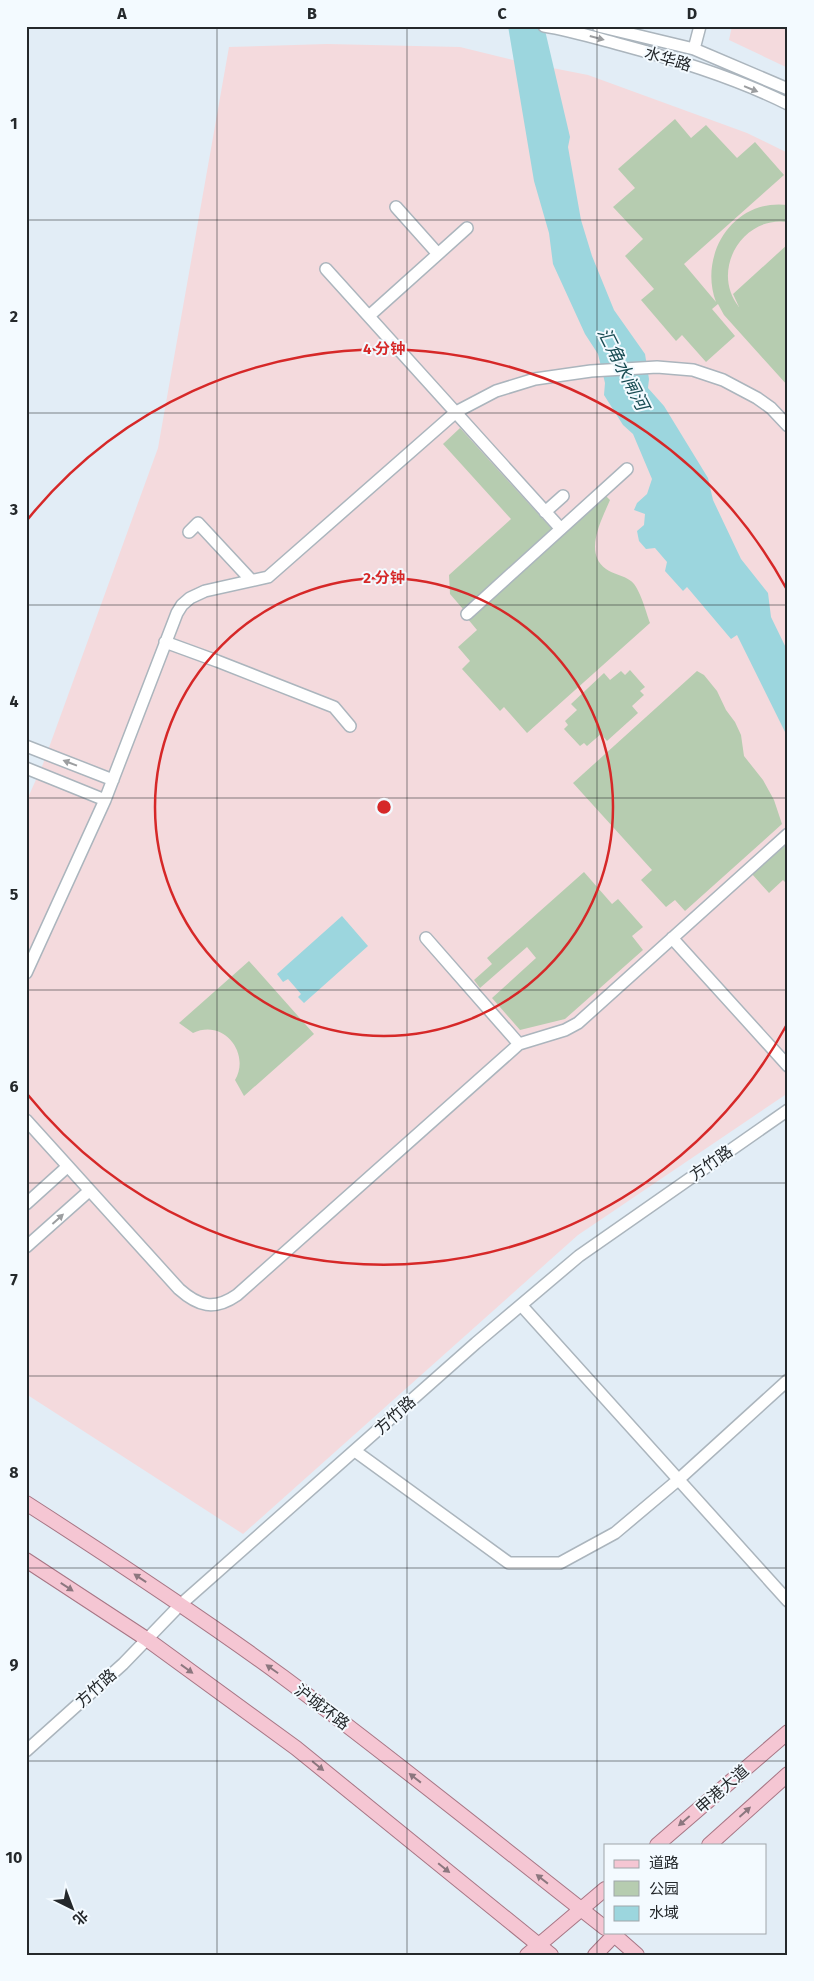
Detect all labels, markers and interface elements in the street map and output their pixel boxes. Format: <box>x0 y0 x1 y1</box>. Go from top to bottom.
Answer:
text: A <box>116 4 127 23</box>
text: B <box>307 4 317 23</box>
text: C <box>497 4 507 23</box>
text: D <box>687 4 697 23</box>
one-way arrow <box>590 34 605 42</box>
street label: 水华路 <box>642 43 694 75</box>
one-way arrow <box>744 85 759 93</box>
text: 1 <box>10 114 18 133</box>
text: 2 <box>10 307 18 326</box>
water label: 汇角水闸河 <box>593 324 655 417</box>
text: 4 分钟 <box>363 340 405 358</box>
text: 3 <box>9 500 18 519</box>
text: 2 分钟 <box>363 569 405 587</box>
text: 4 <box>9 692 19 711</box>
one-way arrow <box>62 759 77 767</box>
centre of rings <box>375 798 393 816</box>
text: 5 <box>10 885 19 904</box>
text: 6 <box>9 1077 19 1096</box>
street label: 方竹路 <box>686 1141 736 1185</box>
one-way arrow <box>51 1213 64 1224</box>
text: 7 <box>10 1270 18 1289</box>
street label: 方竹路 <box>371 1392 419 1438</box>
text: 8 <box>9 1463 19 1482</box>
one-way arrow <box>133 1573 146 1583</box>
one-way arrow <box>60 1582 74 1592</box>
text: 9 <box>10 1655 19 1674</box>
one-way arrow <box>181 1664 194 1674</box>
one-way arrow <box>265 1664 279 1674</box>
street label: 方竹路 <box>72 1665 120 1711</box>
street label: 沪城环路 <box>291 1680 353 1734</box>
one-way arrow <box>311 1760 324 1771</box>
street label: 申港大道 <box>692 1761 752 1817</box>
one-way arrow <box>409 1773 422 1784</box>
one-way arrow <box>739 1806 751 1818</box>
one-way arrow <box>679 1815 691 1827</box>
legend <box>604 1844 766 1934</box>
text: 10 <box>6 1848 22 1867</box>
text: 道路 <box>649 1854 679 1872</box>
one-way arrow <box>437 1863 450 1874</box>
one-way arrow <box>536 1874 549 1884</box>
text: 公园 <box>649 1880 679 1898</box>
north arrow <box>48 1884 98 1934</box>
text: 水域 <box>649 1904 679 1922</box>
text: 北 <box>69 1906 91 1928</box>

